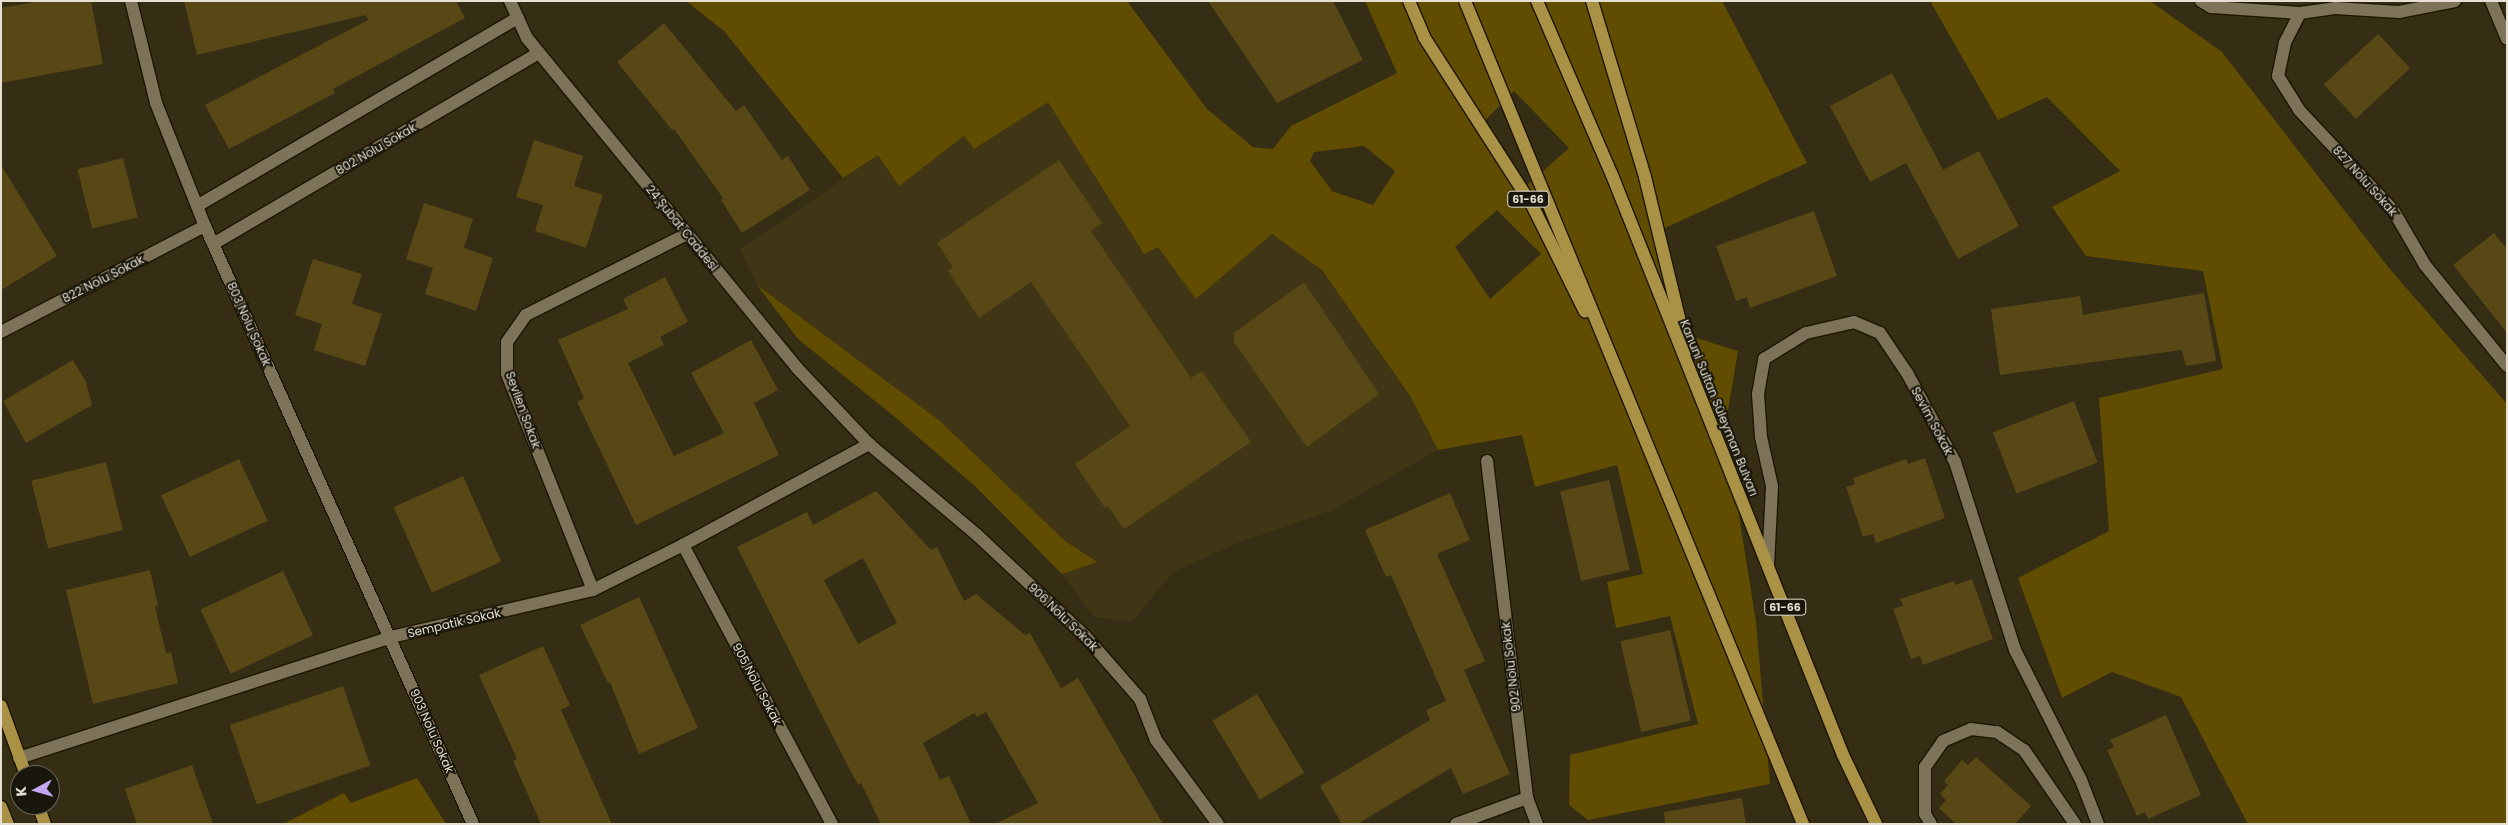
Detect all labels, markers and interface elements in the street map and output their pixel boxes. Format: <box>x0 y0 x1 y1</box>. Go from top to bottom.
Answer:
street label: 802 Nolu Sokak <box>333 120 419 178</box>
street label: 827 Nolu Sokak <box>2330 143 2400 219</box>
street label: 24 Şubat Caddesi <box>643 182 721 274</box>
road number: 61-66 <box>1507 190 1549 208</box>
street label: 822 Nolu Sokak <box>60 252 146 306</box>
street label: 803 Nolu Sokak <box>224 280 274 368</box>
street label: Kanuni Sultan Süleyman Bulvarı <box>1677 318 1761 498</box>
street label: Sevilen Sokak <box>502 370 544 450</box>
street label: Sevim Sokak <box>1908 385 1956 457</box>
street label: 906 Nolu Sokak <box>1025 580 1101 654</box>
road number: 61-66 <box>1764 598 1806 616</box>
street label: Sempatik Sokak <box>406 605 502 641</box>
street label: 902 Nolu Sokak <box>1498 621 1524 713</box>
street label: 905 Nolu Sokak <box>729 640 785 728</box>
street label: 903 Nolu Sokak <box>407 687 457 775</box>
north arrow <box>10 765 60 815</box>
text: K <box>11 786 32 797</box>

